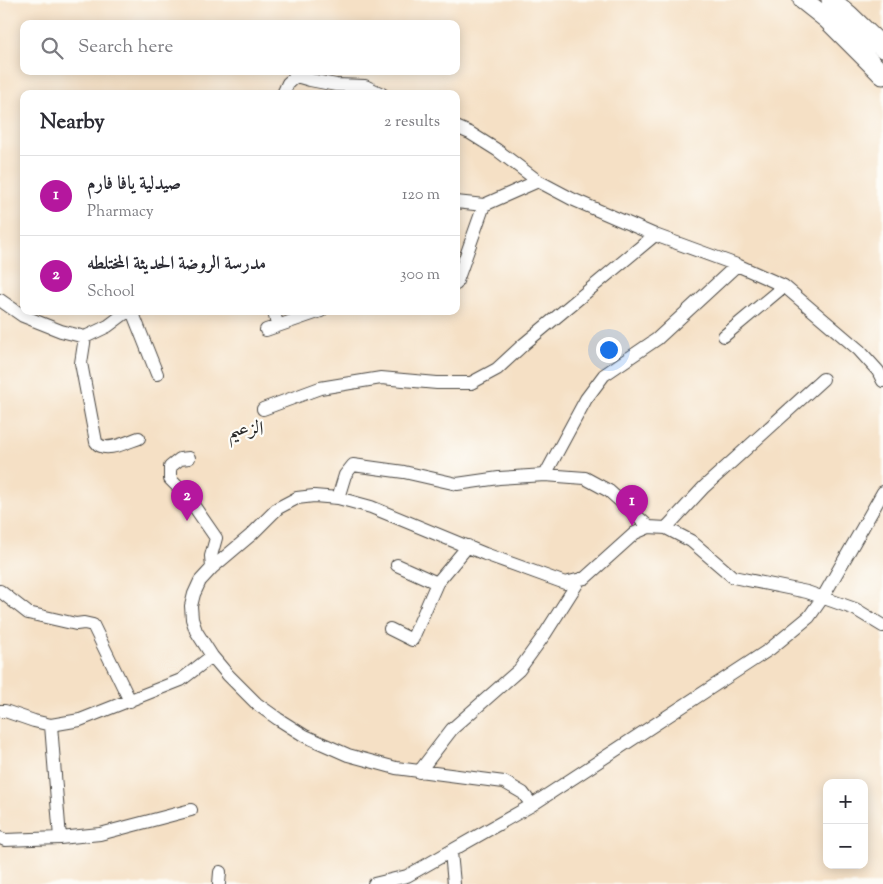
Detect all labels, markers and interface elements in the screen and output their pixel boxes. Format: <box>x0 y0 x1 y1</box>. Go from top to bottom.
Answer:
search box <box>20 20 460 75</box>
icon: search <box>38 34 66 62</box>
text: Search here <box>78 34 173 61</box>
text: Nearby <box>40 108 105 138</box>
text: 2 results <box>384 111 440 134</box>
text: صيدلية يافا فارم <box>87 171 181 198</box>
text: 1 <box>53 184 59 207</box>
text: 120 m <box>402 184 440 207</box>
text: Pharmacy <box>87 201 154 224</box>
text: مدرسة الروضة الحديثة المختلطه <box>87 251 266 278</box>
text: 2 <box>52 264 60 287</box>
text: 300 m <box>400 264 440 287</box>
text: School <box>87 281 135 304</box>
your location <box>596 337 622 363</box>
district label: الزعيم <box>228 416 264 448</box>
pin: 2 <box>171 480 203 521</box>
pin: 1 <box>616 485 648 526</box>
map controls <box>823 779 868 869</box>
button: + <box>823 779 868 824</box>
button: − <box>823 824 868 869</box>

